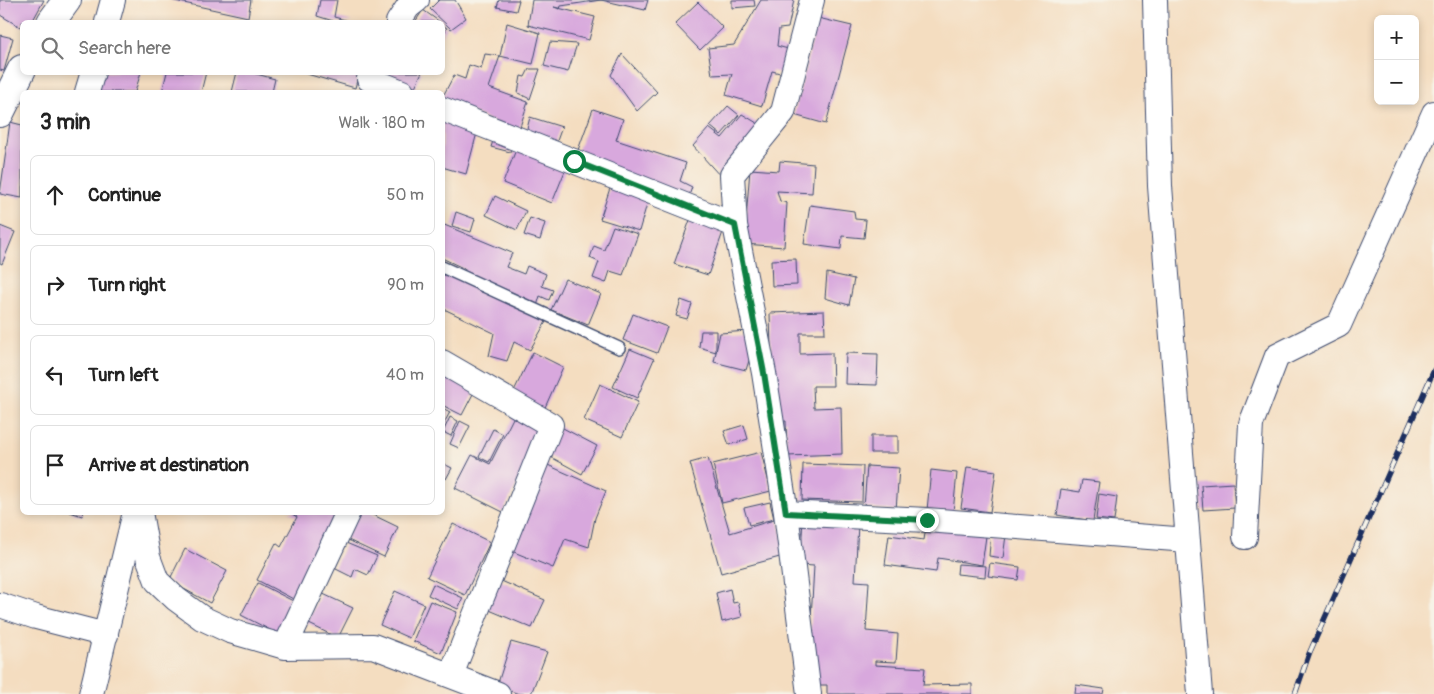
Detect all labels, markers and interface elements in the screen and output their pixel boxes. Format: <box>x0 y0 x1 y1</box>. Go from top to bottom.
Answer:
map controls <box>1374 15 1419 105</box>
button: + <box>1374 15 1419 60</box>
search box <box>20 20 445 75</box>
icon: search <box>38 34 66 62</box>
text: Search here <box>78 36 171 60</box>
button: − <box>1374 60 1419 105</box>
text: 3 min <box>40 109 90 136</box>
text: Walk · 180 m <box>338 113 425 133</box>
route start <box>563 150 586 173</box>
icon: ahead <box>41 181 69 209</box>
text: Continue <box>88 183 161 207</box>
text: 50 m <box>387 185 424 205</box>
icon: right <box>41 271 69 299</box>
text: Turn right <box>88 273 166 297</box>
text: 90 m <box>387 275 424 295</box>
icon: left <box>41 361 69 389</box>
text: Turn left <box>88 363 158 387</box>
text: 40 m <box>386 365 424 385</box>
icon: arrive <box>41 451 69 479</box>
text: Arrive at destination <box>88 453 249 477</box>
route end <box>916 509 939 532</box>

